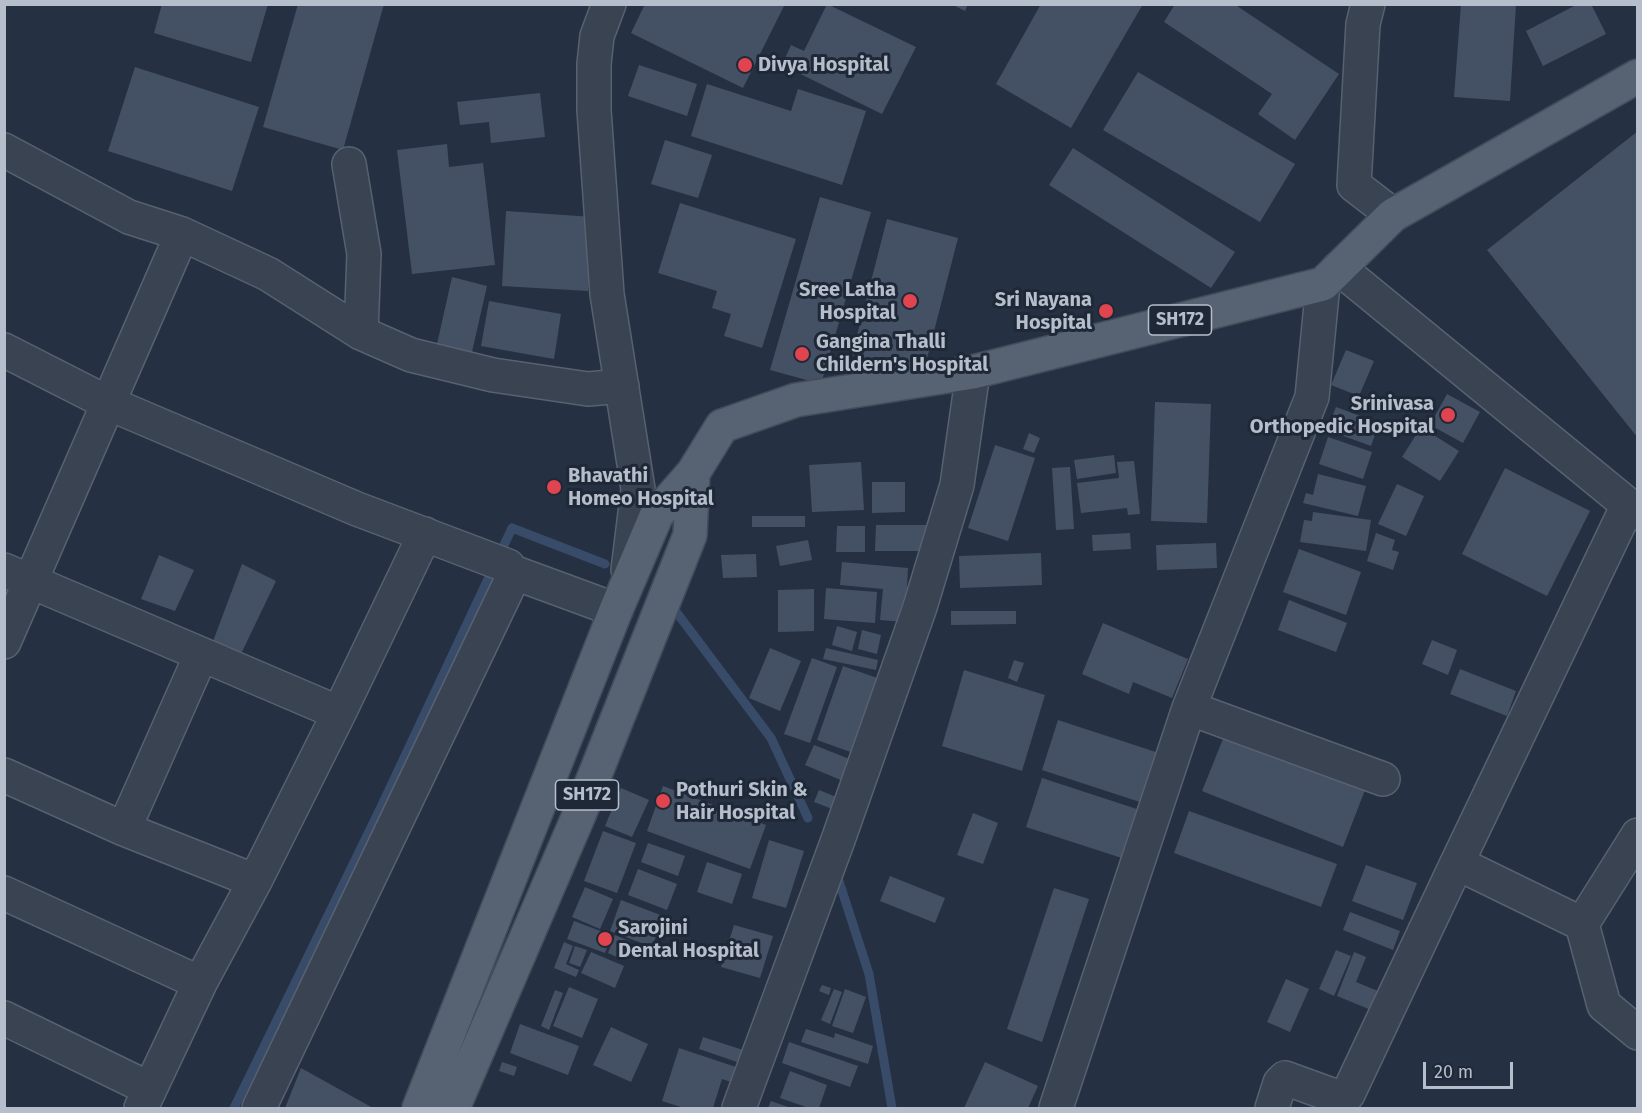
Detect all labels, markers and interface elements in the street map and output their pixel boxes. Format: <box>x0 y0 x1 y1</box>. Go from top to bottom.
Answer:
place label: Divya Hospital <box>758 53 889 77</box>
marker: Divya Hospital <box>736 56 754 74</box>
place label: Sree Latha Hospital <box>799 278 896 325</box>
place label: Sri Nayana Hospital <box>995 288 1092 335</box>
marker: Sree Latha Hospital <box>901 292 919 310</box>
marker: Sri Nayana Hospital <box>1097 302 1115 320</box>
road number: SH172 <box>1148 305 1212 335</box>
place label: Gangina Thalli Childern's Hospital <box>816 330 988 377</box>
marker: Gangina Thalli Childern's Hospital <box>793 345 811 363</box>
place label: Srinivasa Orthopedic Hospital <box>1250 392 1434 439</box>
marker: Srinivasa Orthopedic Hospital <box>1439 406 1457 424</box>
place label: Bhavathi Homeo Hospital <box>568 464 714 511</box>
marker: Bhavathi Homeo Hospital <box>545 478 563 496</box>
place label: Pothuri Skin & Hair Hospital <box>676 778 808 825</box>
road number: SH172 <box>556 780 618 810</box>
marker: Pothuri Skin & Hair Hospital <box>654 792 672 810</box>
place label: Sarojini Dental Hospital <box>618 916 759 963</box>
marker: Sarojini Dental Hospital <box>596 930 614 948</box>
scale bar <box>1426 1050 1516 1088</box>
text: 20 m <box>1434 1061 1473 1083</box>

